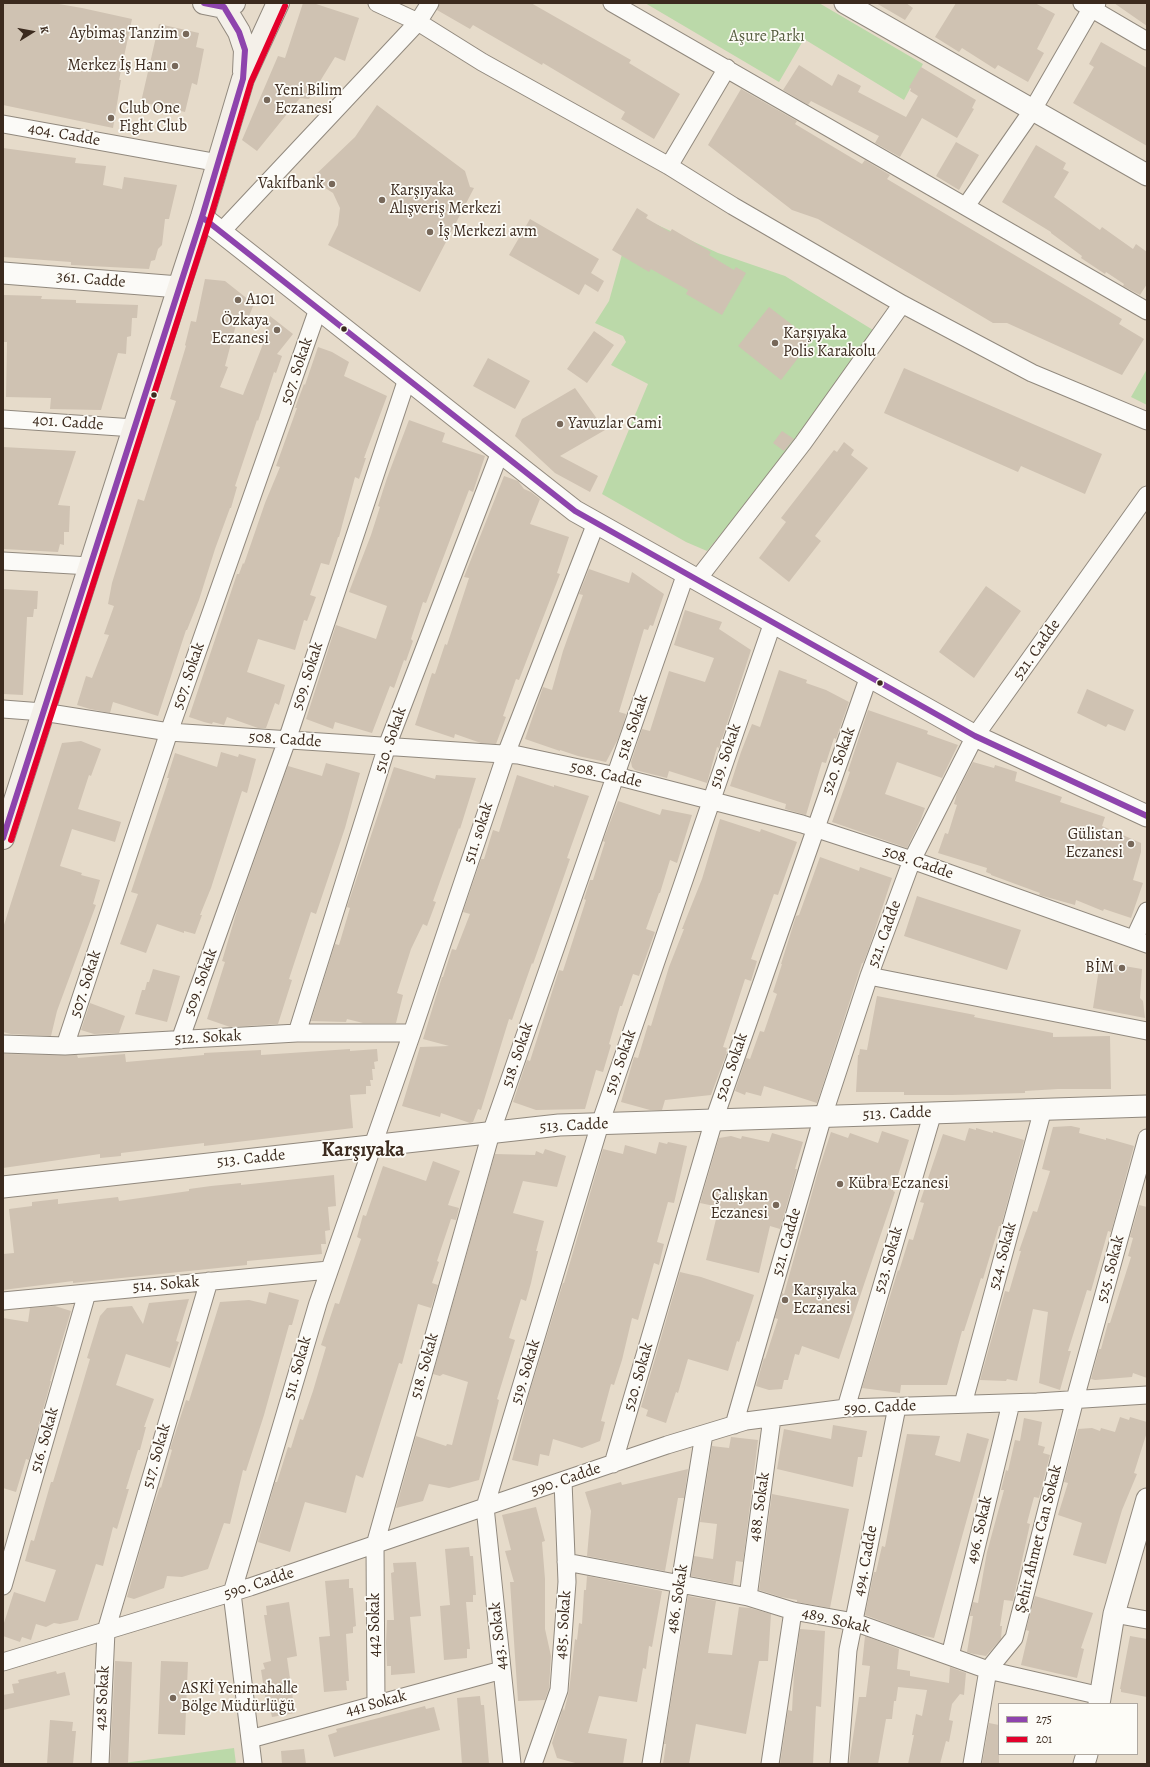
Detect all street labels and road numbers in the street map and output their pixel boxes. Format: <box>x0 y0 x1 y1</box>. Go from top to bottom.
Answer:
street label: 404. Cadde <box>26 119 102 151</box>
street label: 361. Cadde <box>56 267 126 293</box>
street label: 507. Sokak <box>277 335 317 407</box>
street label: 401. Cadde <box>32 411 104 435</box>
street label: 521. Cadde <box>1009 616 1065 684</box>
street label: 507. Sokak <box>169 640 209 712</box>
street label: 509. Sokak <box>288 640 328 712</box>
street label: 518. Sokak <box>613 692 653 762</box>
street label: 510. Sokak <box>371 705 411 775</box>
street label: 519. Sokak <box>706 721 746 791</box>
street label: 520. Sokak <box>818 725 860 797</box>
street label: 508. Cadde <box>248 728 322 752</box>
street label: 508. Cadde <box>568 757 644 793</box>
street label: 511. sokak <box>460 800 498 866</box>
street label: 508. Cadde <box>880 842 956 884</box>
street label: 521. Cadde <box>864 898 906 970</box>
street label: 509. Sokak <box>180 946 222 1018</box>
street label: 507. Sokak <box>66 948 106 1020</box>
street label: 518. Sokak <box>498 1020 538 1090</box>
street label: 512. Sokak <box>174 1027 242 1049</box>
street label: 519. Sokak <box>601 1027 641 1097</box>
street label: 520. Sokak <box>711 1031 753 1103</box>
street label: 513. Cadde <box>862 1103 932 1125</box>
street label: 513. Cadde <box>539 1115 609 1137</box>
street label: 513. Cadde <box>216 1146 286 1172</box>
street label: 521. Cadde <box>768 1206 806 1278</box>
street label: 524. Sokak <box>985 1220 1021 1292</box>
street label: 523. Sokak <box>870 1225 908 1295</box>
street label: 525. Sokak <box>1093 1233 1129 1305</box>
street label: 514. Sokak <box>132 1273 200 1297</box>
street label: 518. Sokak <box>406 1331 444 1401</box>
street label: 511. Sokak <box>280 1334 316 1402</box>
street label: 519. Sokak <box>507 1337 545 1407</box>
street label: 520. Sokak <box>620 1341 658 1413</box>
street label: 590. Cadde <box>843 1397 917 1419</box>
street label: 516. Sokak <box>27 1405 63 1475</box>
street label: 517. Sokak <box>139 1421 175 1491</box>
street label: 590. Cadde <box>529 1459 603 1501</box>
street label: Şehit Ahmet Can Sokak <box>1011 1463 1067 1615</box>
street label: 488. Sokak <box>746 1471 774 1543</box>
street label: 496. Sokak <box>963 1494 997 1566</box>
street label: 494. Cadde <box>850 1524 882 1598</box>
street label: 486. Sokak <box>663 1563 693 1635</box>
street label: 590. Cadde <box>222 1564 296 1604</box>
street label: 485. Sokak <box>552 1590 576 1660</box>
street label: 442 Sokak <box>365 1593 385 1657</box>
street label: 443. Sokak <box>486 1601 512 1671</box>
street label: 489. Sokak <box>800 1604 872 1638</box>
street label: 428 Sokak <box>92 1665 114 1731</box>
street label: 441 Sokak <box>343 1687 409 1721</box>

